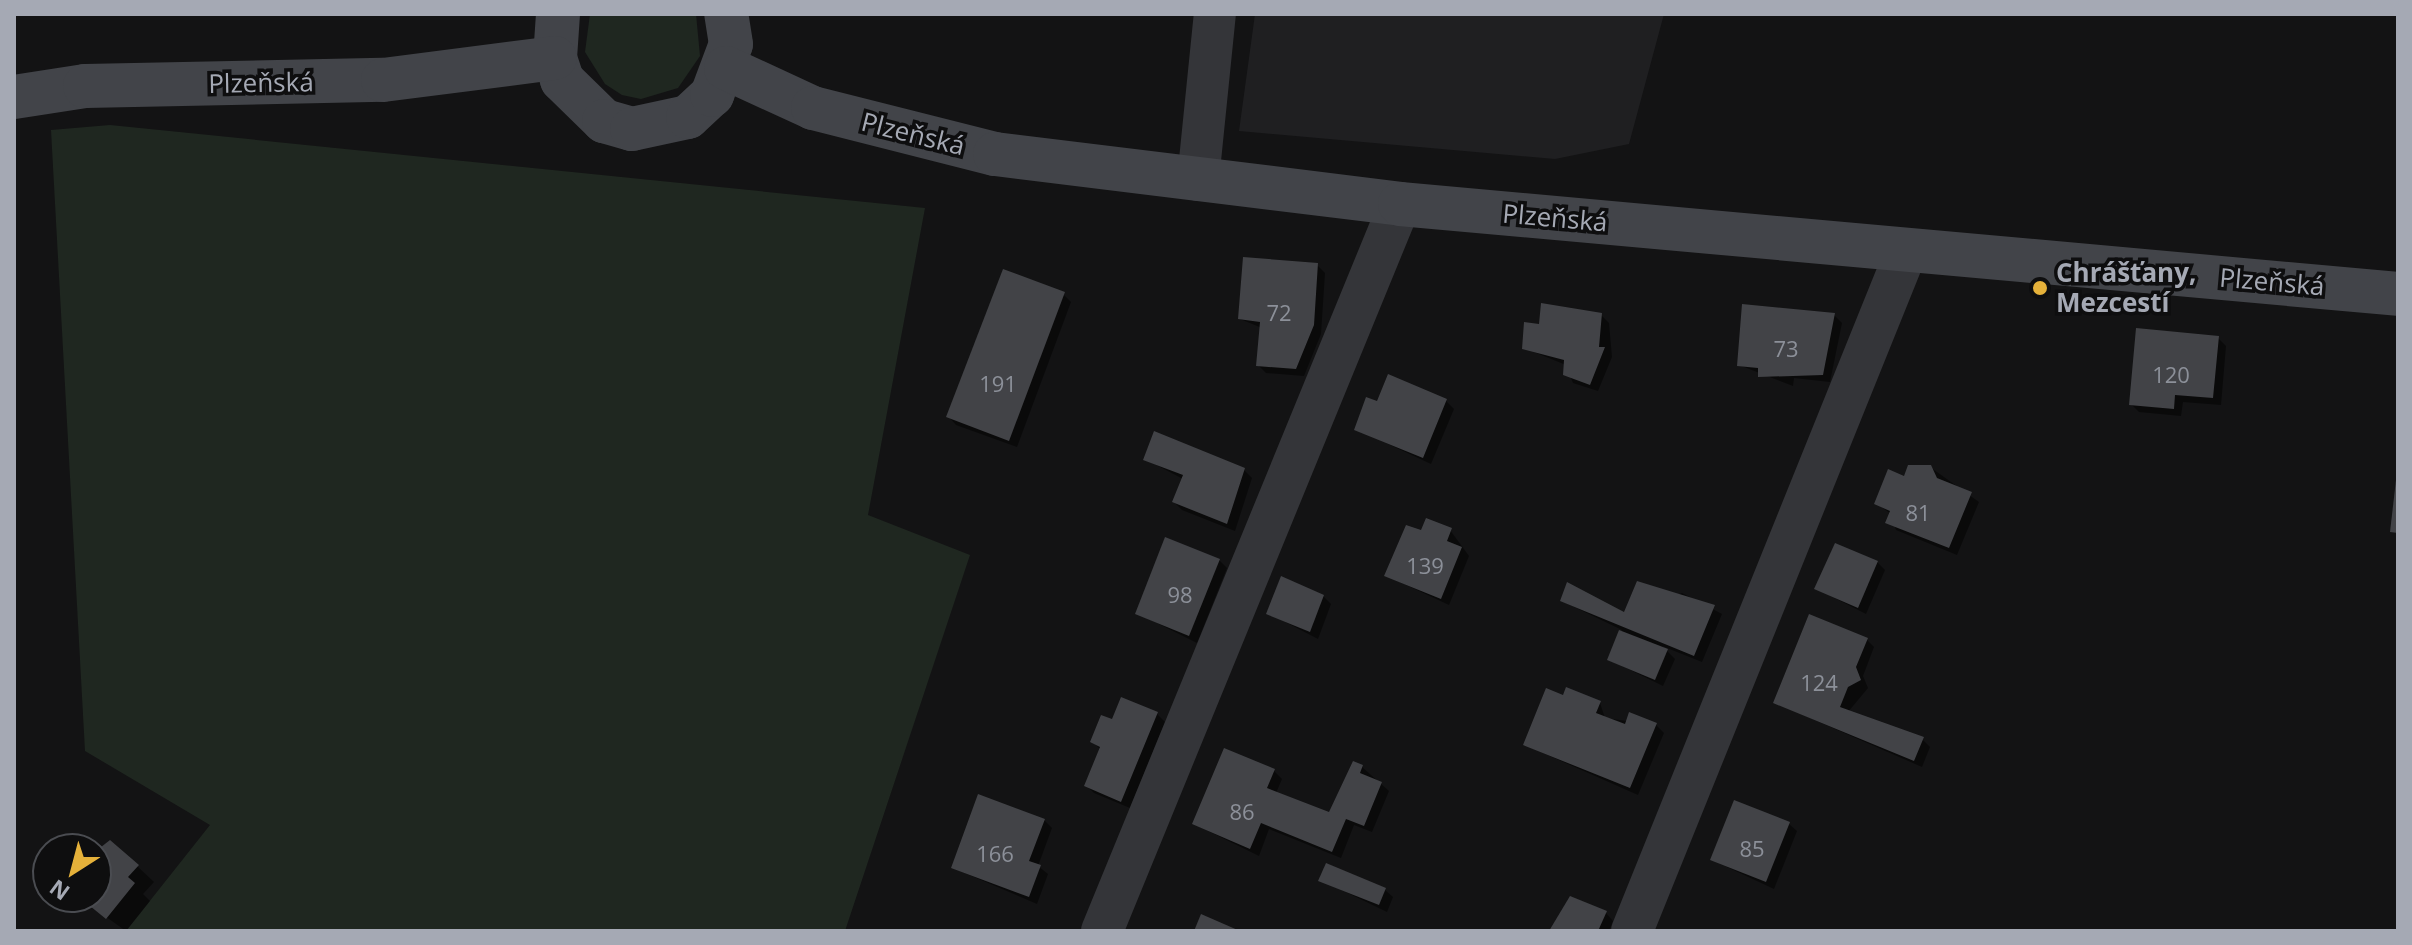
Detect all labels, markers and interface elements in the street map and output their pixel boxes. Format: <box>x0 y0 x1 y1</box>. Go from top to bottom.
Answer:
street label: Plzeňská <box>208 66 314 100</box>
street label: Plzeňská <box>858 106 968 162</box>
street label: Plzeňská <box>1501 198 1609 238</box>
place label: Chrášťany, Mezcestí <box>2056 257 2196 318</box>
street label: Plzeňská <box>2218 262 2326 302</box>
marker: Chrášťany, Mezcestí <box>2031 279 2049 297</box>
house number: 72 <box>1266 300 1292 326</box>
house number: 73 <box>1773 336 1799 362</box>
house number: 120 <box>2152 362 2190 388</box>
house number: 191 <box>979 371 1017 397</box>
house number: 81 <box>1905 500 1931 526</box>
house number: 139 <box>1406 553 1444 579</box>
house number: 98 <box>1167 582 1193 608</box>
house number: 124 <box>1800 670 1838 696</box>
house number: 86 <box>1229 799 1255 825</box>
north arrow <box>32 833 112 913</box>
house number: 85 <box>1739 836 1765 862</box>
house number: 166 <box>976 841 1014 867</box>
text: N <box>43 873 75 908</box>

